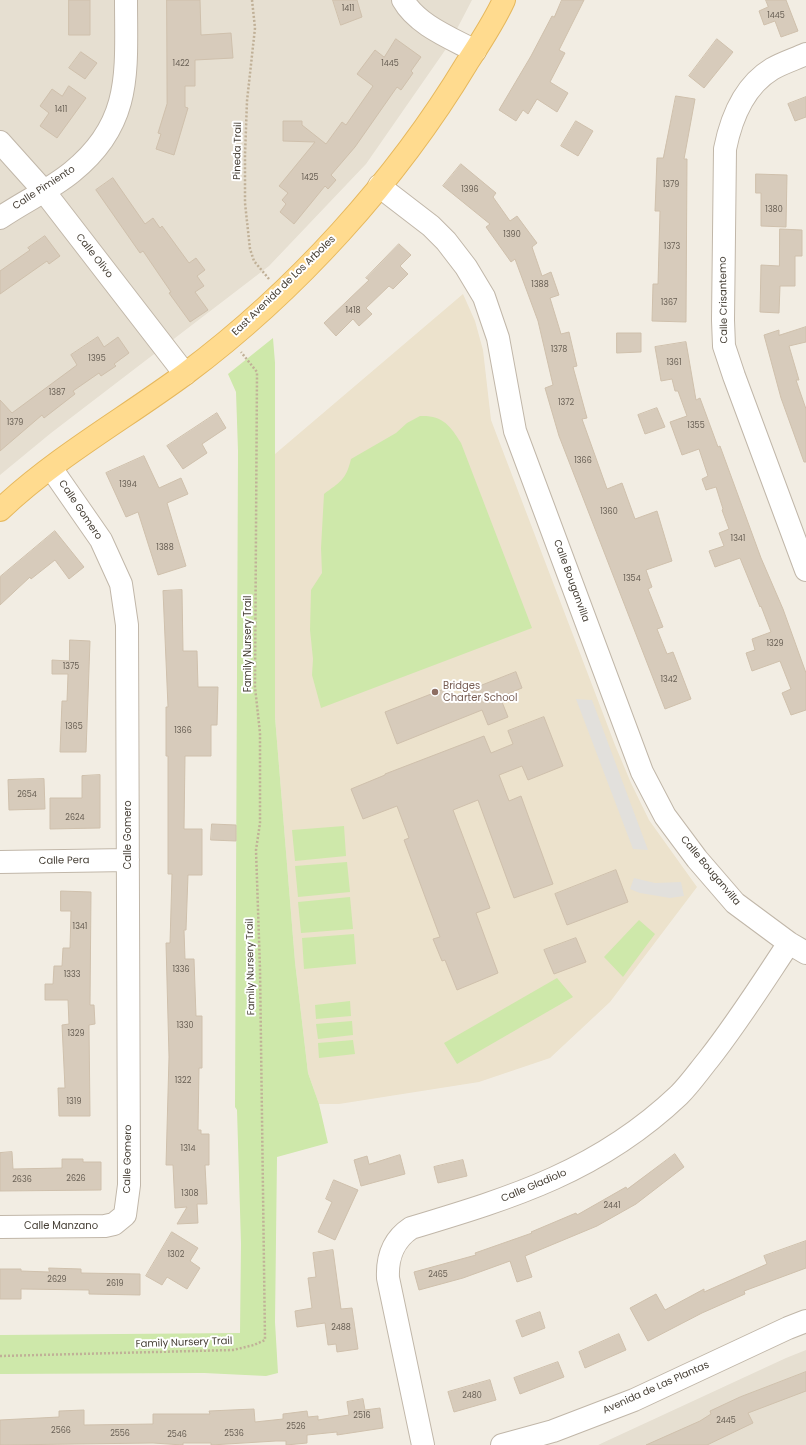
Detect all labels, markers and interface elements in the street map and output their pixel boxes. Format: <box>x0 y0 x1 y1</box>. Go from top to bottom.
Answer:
house number: 1411 <box>342 4 354 14</box>
house number: 1445 <box>767 11 785 21</box>
house number: 1422 <box>173 59 189 69</box>
house number: 1445 <box>381 59 399 69</box>
house number: 1411 <box>55 105 67 115</box>
street label: Pineda Trail <box>231 122 245 180</box>
street label: Calle Pimiento <box>11 163 77 213</box>
house number: 1425 <box>301 173 319 183</box>
house number: 1379 <box>663 180 679 190</box>
house number: 1396 <box>461 185 479 195</box>
house number: 1380 <box>765 205 783 215</box>
house number: 1390 <box>503 230 521 240</box>
street label: Calle Olivo <box>73 231 115 281</box>
street label: East Avenida de Los Arboles <box>230 233 338 339</box>
house number: 1373 <box>664 242 680 252</box>
street label: Calle Crisantemo <box>717 256 731 344</box>
house number: 1388 <box>531 280 549 290</box>
house number: 1367 <box>661 298 677 308</box>
house number: 1418 <box>345 306 361 316</box>
house number: 1378 <box>551 345 567 355</box>
house number: 1395 <box>88 354 106 364</box>
house number: 1361 <box>667 358 681 368</box>
house number: 1387 <box>49 388 65 398</box>
house number: 1372 <box>558 398 574 408</box>
house number: 1379 <box>7 418 23 428</box>
house number: 1355 <box>687 421 705 431</box>
house number: 1366 <box>574 456 592 466</box>
street label: Calle Gomero <box>56 478 104 542</box>
house number: 1394 <box>119 480 137 490</box>
house number: 1360 <box>600 507 618 517</box>
house number: 1341 <box>731 534 745 544</box>
street label: Calle Bouganvilla <box>551 538 591 624</box>
house number: 1388 <box>156 543 174 553</box>
house number: 1354 <box>623 574 641 584</box>
street label: Family Nursery Trail <box>242 596 254 692</box>
house number: 1329 <box>767 639 783 649</box>
house number: 1375 <box>63 662 79 672</box>
house number: 1342 <box>661 675 677 685</box>
place label: Bridges Charter School <box>443 680 517 704</box>
marker: Bridges Charter School <box>430 687 440 697</box>
house number: 1365 <box>65 722 83 732</box>
house number: 1366 <box>174 726 192 736</box>
house number: 2654 <box>17 790 37 800</box>
street label: Calle Gomero <box>122 800 134 870</box>
house number: 2624 <box>65 813 85 823</box>
street label: Calle Bouganvilla <box>677 834 743 908</box>
street label: Calle Pera <box>39 855 89 867</box>
street label: Family Nursery Trail <box>244 919 258 1015</box>
house number: 1341 <box>73 922 87 932</box>
house number: 1336 <box>172 965 190 975</box>
house number: 1333 <box>64 970 80 980</box>
house number: 1330 <box>176 1021 194 1031</box>
house number: 1329 <box>68 1029 84 1039</box>
house number: 1322 <box>175 1076 191 1086</box>
house number: 1319 <box>67 1097 81 1107</box>
street label: Calle Gomero <box>121 1124 135 1194</box>
house number: 1314 <box>181 1144 195 1154</box>
street label: Calle Gladiolo <box>500 1167 568 1205</box>
house number: 2626 <box>66 1174 86 1184</box>
house number: 2636 <box>12 1175 32 1185</box>
house number: 1308 <box>181 1189 199 1199</box>
house number: 2441 <box>603 1201 621 1211</box>
street label: Calle Manzano <box>24 1220 98 1232</box>
house number: 1302 <box>168 1250 184 1260</box>
house number: 2465 <box>428 1270 448 1280</box>
house number: 2629 <box>47 1275 67 1285</box>
house number: 2619 <box>106 1279 124 1289</box>
house number: 2488 <box>331 1323 351 1333</box>
street label: Family Nursery Trail <box>135 1335 233 1351</box>
street label: Avenida de Las Plantas <box>601 1359 711 1417</box>
house number: 2480 <box>462 1391 482 1401</box>
house number: 2516 <box>353 1411 371 1421</box>
house number: 2445 <box>716 1416 736 1426</box>
house number: 2526 <box>286 1422 306 1432</box>
house number: 2566 <box>51 1426 71 1436</box>
house number: 2556 <box>110 1429 130 1439</box>
house number: 2536 <box>224 1429 244 1439</box>
house number: 2546 <box>167 1430 187 1440</box>

